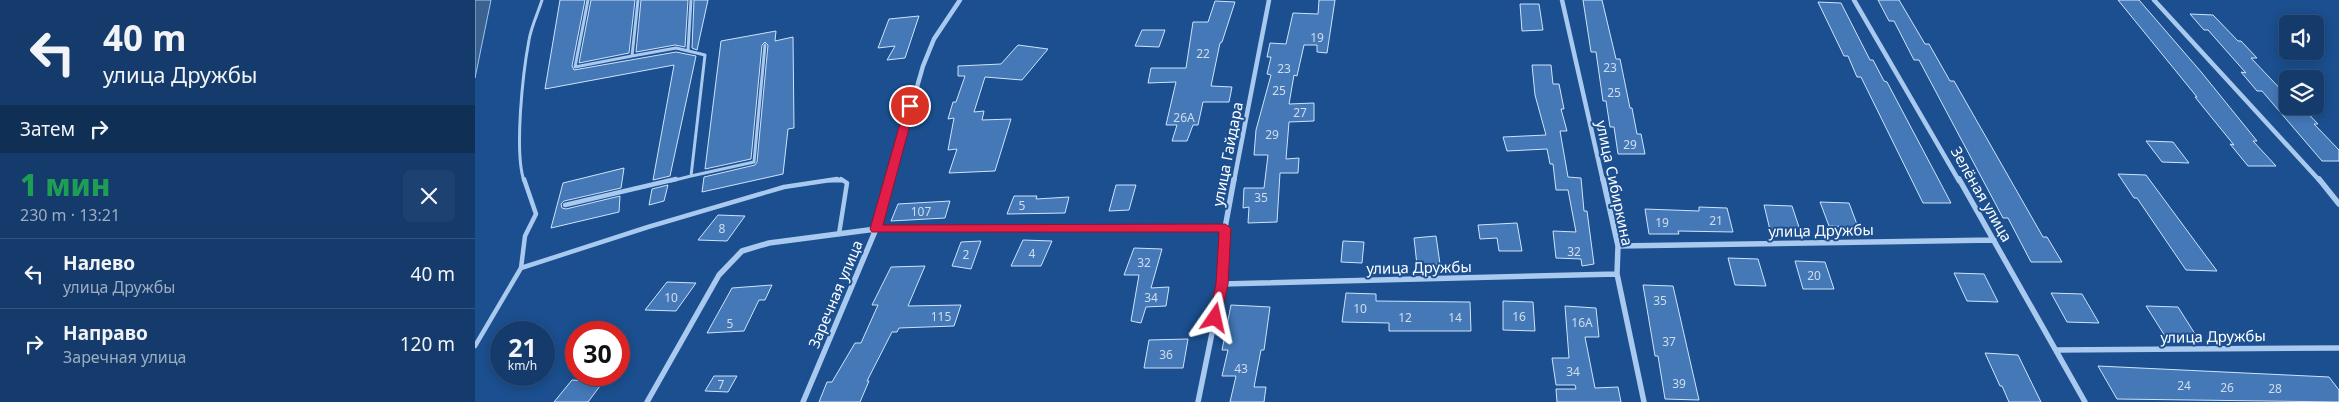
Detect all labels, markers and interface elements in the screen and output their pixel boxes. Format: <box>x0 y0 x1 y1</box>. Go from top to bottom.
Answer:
text: 40 m <box>103 14 186 61</box>
map controls <box>2279 15 2324 115</box>
button: sound <box>2279 15 2324 60</box>
icon: left <box>20 20 85 85</box>
house number: 19 <box>1310 29 1324 46</box>
house number: 22 <box>1196 45 1210 62</box>
text: улица Дружбы <box>103 59 258 89</box>
house number: 23 <box>1603 59 1617 76</box>
house number: 23 <box>1277 60 1291 77</box>
button: layers <box>2279 70 2324 115</box>
house number: 25 <box>1272 82 1286 99</box>
house number: 25 <box>1607 84 1621 101</box>
pin <box>889 85 931 127</box>
icon: arrive <box>896 92 924 120</box>
street label: улица Гайдара <box>1207 100 1247 208</box>
house number: 27 <box>1293 104 1307 121</box>
house number: 26А <box>1173 109 1195 126</box>
icon: right <box>85 115 113 143</box>
text: Затем <box>20 116 75 142</box>
street label: улица Сибиркина <box>1592 119 1638 247</box>
house number: 29 <box>1265 126 1279 143</box>
house number: 29 <box>1623 136 1637 153</box>
street label: Зелёная улица <box>1947 143 2017 245</box>
text: 1 мин <box>20 164 111 205</box>
button: close <box>403 170 455 222</box>
house number: 35 <box>1254 189 1268 206</box>
house number: 5 <box>1019 197 1026 214</box>
house number: 107 <box>911 203 931 220</box>
text: 230 m · 13:21 <box>20 204 120 226</box>
house number: 21 <box>1709 212 1723 229</box>
house number: 19 <box>1655 214 1669 231</box>
street label: улица Дружбы <box>1768 219 1874 241</box>
house number: 8 <box>719 220 726 237</box>
street label: Заречная улица <box>803 237 867 351</box>
house number: 32 <box>1567 243 1581 260</box>
house number: 4 <box>1029 245 1036 262</box>
house number: 2 <box>963 246 970 263</box>
text: Налево <box>63 250 135 276</box>
house number: 32 <box>1137 254 1151 271</box>
street label: улица Дружбы <box>1366 256 1472 278</box>
icon: left <box>20 260 48 288</box>
text: 40 m <box>411 261 455 287</box>
house number: 20 <box>1807 267 1821 284</box>
text: улица Дружбы <box>63 276 175 298</box>
house number: 10 <box>664 289 678 306</box>
house number: 34 <box>1144 289 1158 306</box>
position arrow <box>1188 291 1240 343</box>
house number: 35 <box>1653 292 1667 309</box>
house number: 10 <box>1353 300 1367 317</box>
house number: 115 <box>931 308 951 325</box>
house number: 16 <box>1512 308 1526 325</box>
house number: 12 <box>1398 309 1412 326</box>
house number: 14 <box>1448 309 1462 326</box>
house number: 16А <box>1571 314 1593 331</box>
house number: 5 <box>727 315 734 332</box>
text: Направо <box>63 320 148 346</box>
speed limit sign: 30 <box>565 321 630 386</box>
street label: улица Дружбы <box>2160 325 2266 347</box>
icon: right <box>20 330 48 358</box>
text: 21 <box>508 330 537 364</box>
text: 120 m <box>400 331 455 357</box>
house number: 37 <box>1662 333 1676 350</box>
text: Заречная улица <box>63 346 186 368</box>
house number: 36 <box>1159 346 1173 363</box>
text: km/h <box>508 357 537 374</box>
house number: 43 <box>1234 360 1248 377</box>
house number: 34 <box>1566 363 1580 380</box>
house number: 39 <box>1672 375 1686 392</box>
house number: 7 <box>718 376 725 393</box>
house number: 24 <box>2177 377 2191 394</box>
house number: 26 <box>2220 379 2234 396</box>
house number: 28 <box>2268 380 2282 397</box>

